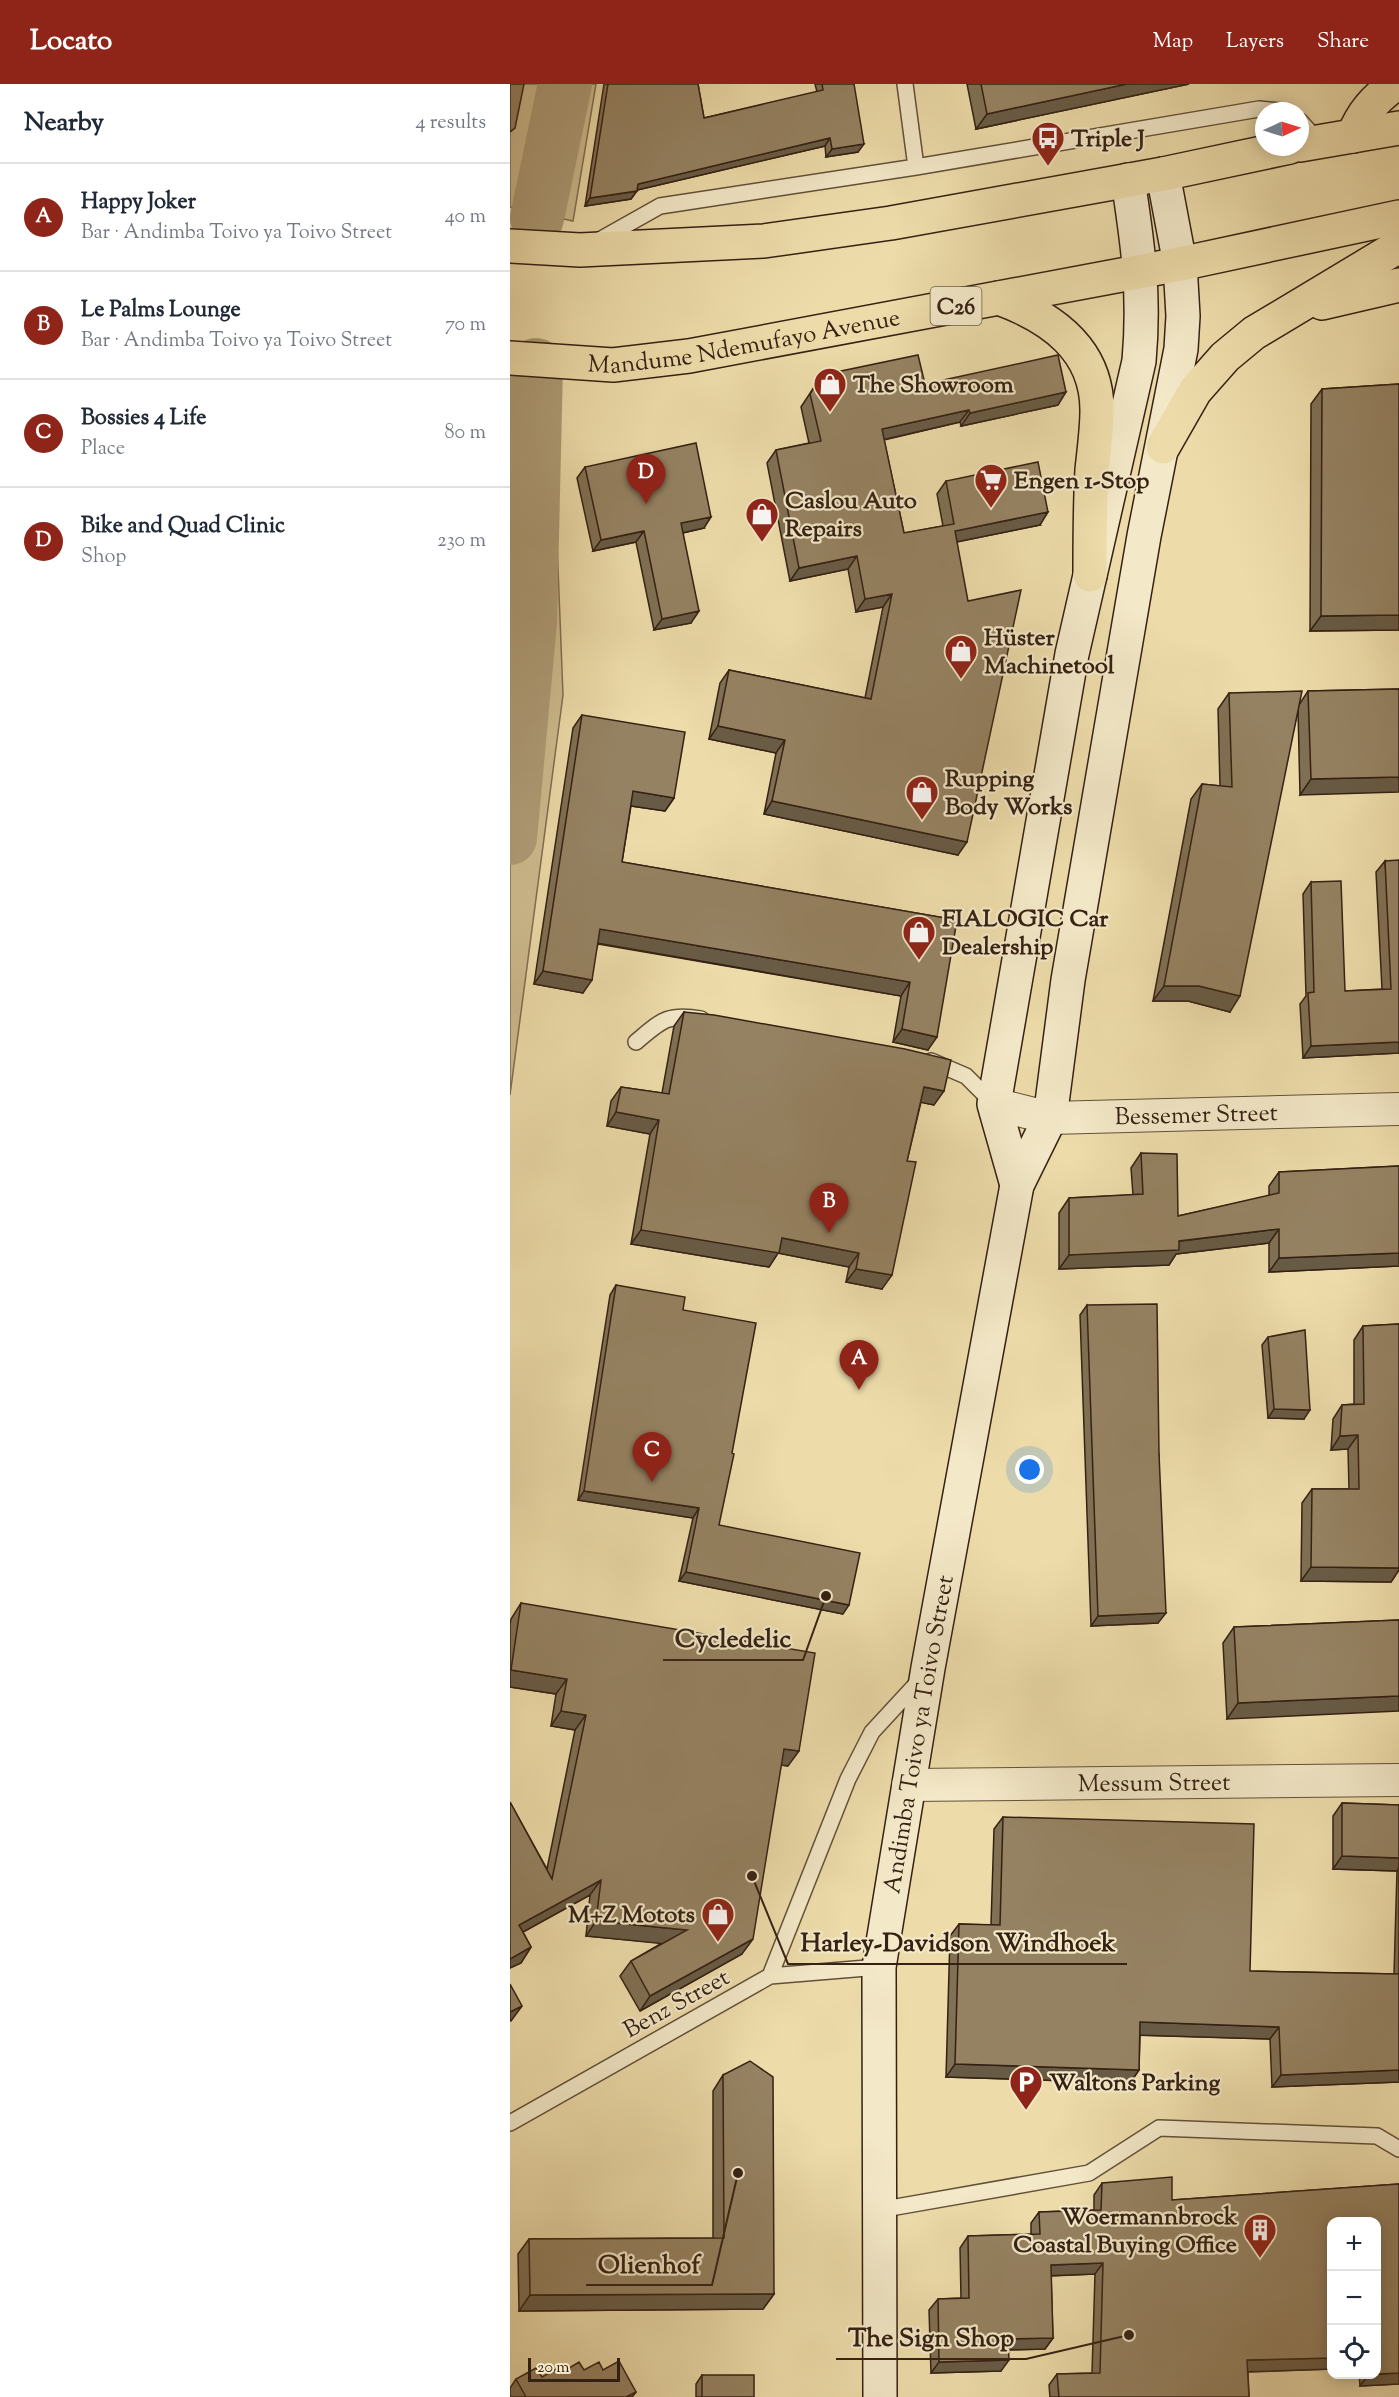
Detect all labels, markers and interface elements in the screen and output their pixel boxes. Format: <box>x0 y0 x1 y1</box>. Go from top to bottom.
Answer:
text: Locato <box>30 22 112 62</box>
text: Map <box>1153 27 1193 57</box>
text: Layers <box>1226 27 1284 57</box>
text: Share <box>1317 27 1369 57</box>
north arrow <box>1255 102 1309 156</box>
text: Nearby <box>24 105 104 142</box>
text: 4 results <box>415 109 486 138</box>
bus stop icon: Triple J <box>1030 120 1066 167</box>
place label: Triple J <box>1071 123 1144 157</box>
text: Happy Joker <box>81 187 196 219</box>
text: A <box>35 203 52 232</box>
text: 40 m <box>445 203 486 232</box>
text: Bar · Andimba Toivo ya Toivo Street <box>81 219 392 248</box>
road number: C26 <box>930 287 982 325</box>
text: Le Palms Lounge <box>81 295 241 327</box>
street label: Mandume Ndemufayo Avenue <box>587 302 903 384</box>
text: B <box>37 311 50 340</box>
text: 70 m <box>445 311 486 340</box>
text: Bar · Andimba Toivo ya Toivo Street <box>81 327 392 356</box>
shop icon: The Showroom <box>812 366 848 413</box>
place label: The Showroom <box>853 369 1014 403</box>
text: Bossies 4 Life <box>81 403 207 435</box>
text: C <box>35 419 52 448</box>
text: 80 m <box>445 419 486 448</box>
text: Place <box>81 435 125 464</box>
pin: D <box>626 454 666 504</box>
supermarket icon: Engen 1-Stop <box>973 462 1009 509</box>
place label: Engen 1-Stop <box>1014 465 1149 499</box>
place label: Caslou Auto Repairs <box>785 485 917 547</box>
shop icon: Caslou Auto Repairs <box>744 496 780 543</box>
text: Bike and Quad Clinic <box>81 511 285 543</box>
text: D <box>36 527 51 556</box>
text: 230 m <box>437 527 486 556</box>
text: Shop <box>81 543 126 572</box>
place label: Hüster Machinetool <box>984 622 1115 684</box>
shop icon: Hüster Machinetool <box>943 633 979 680</box>
place label: Rupping Body Works <box>945 763 1072 825</box>
shop icon: Rupping Body Works <box>904 774 940 821</box>
place label: FIALOGIC Car Dealership <box>942 903 1109 965</box>
shop icon: FIALOGIC Car Dealership <box>901 914 937 961</box>
street label: Bessemer Street <box>1114 1097 1278 1135</box>
pin: B <box>810 1184 848 1233</box>
pin: A <box>840 1340 878 1390</box>
pin: C <box>632 1432 672 1482</box>
your location <box>1015 1455 1044 1484</box>
street label: Andimba Toivo ya Toivo Street <box>876 1573 964 1896</box>
callout: Cycledelic <box>663 1616 803 1660</box>
text: Cycledelic <box>675 1622 791 1659</box>
street label: Messum Street <box>1078 1767 1230 1802</box>
shop icon: M+Z Motots <box>700 1896 736 1943</box>
place label: M+Z Motots <box>568 1899 695 1933</box>
callout: Harley-Davidson Windhoek <box>788 1920 1127 1964</box>
text: Harley-Davidson Windhoek <box>801 1926 1116 1963</box>
street label: Benz Street <box>618 1962 736 2048</box>
parking icon: Waltons Parking <box>1008 2064 1044 2111</box>
place label: Waltons Parking <box>1049 2067 1220 2101</box>
place label: Woermannbrock Coastal Buying Office <box>1013 2201 1238 2263</box>
building icon: Woermannbrock Coastal Buying Office <box>1242 2212 1278 2259</box>
map controls <box>1327 2217 1381 2379</box>
button: + <box>1327 2217 1381 2271</box>
callout: Olienhof <box>586 2241 712 2285</box>
text: Olienhof <box>598 2248 702 2285</box>
button: − <box>1327 2271 1381 2325</box>
callout: The Sign Shop <box>836 2315 1026 2359</box>
text: The Sign Shop <box>848 2321 1014 2358</box>
button: locate <box>1327 2325 1381 2379</box>
scale bar <box>528 2355 620 2382</box>
text: 20 m <box>537 2357 570 2380</box>

